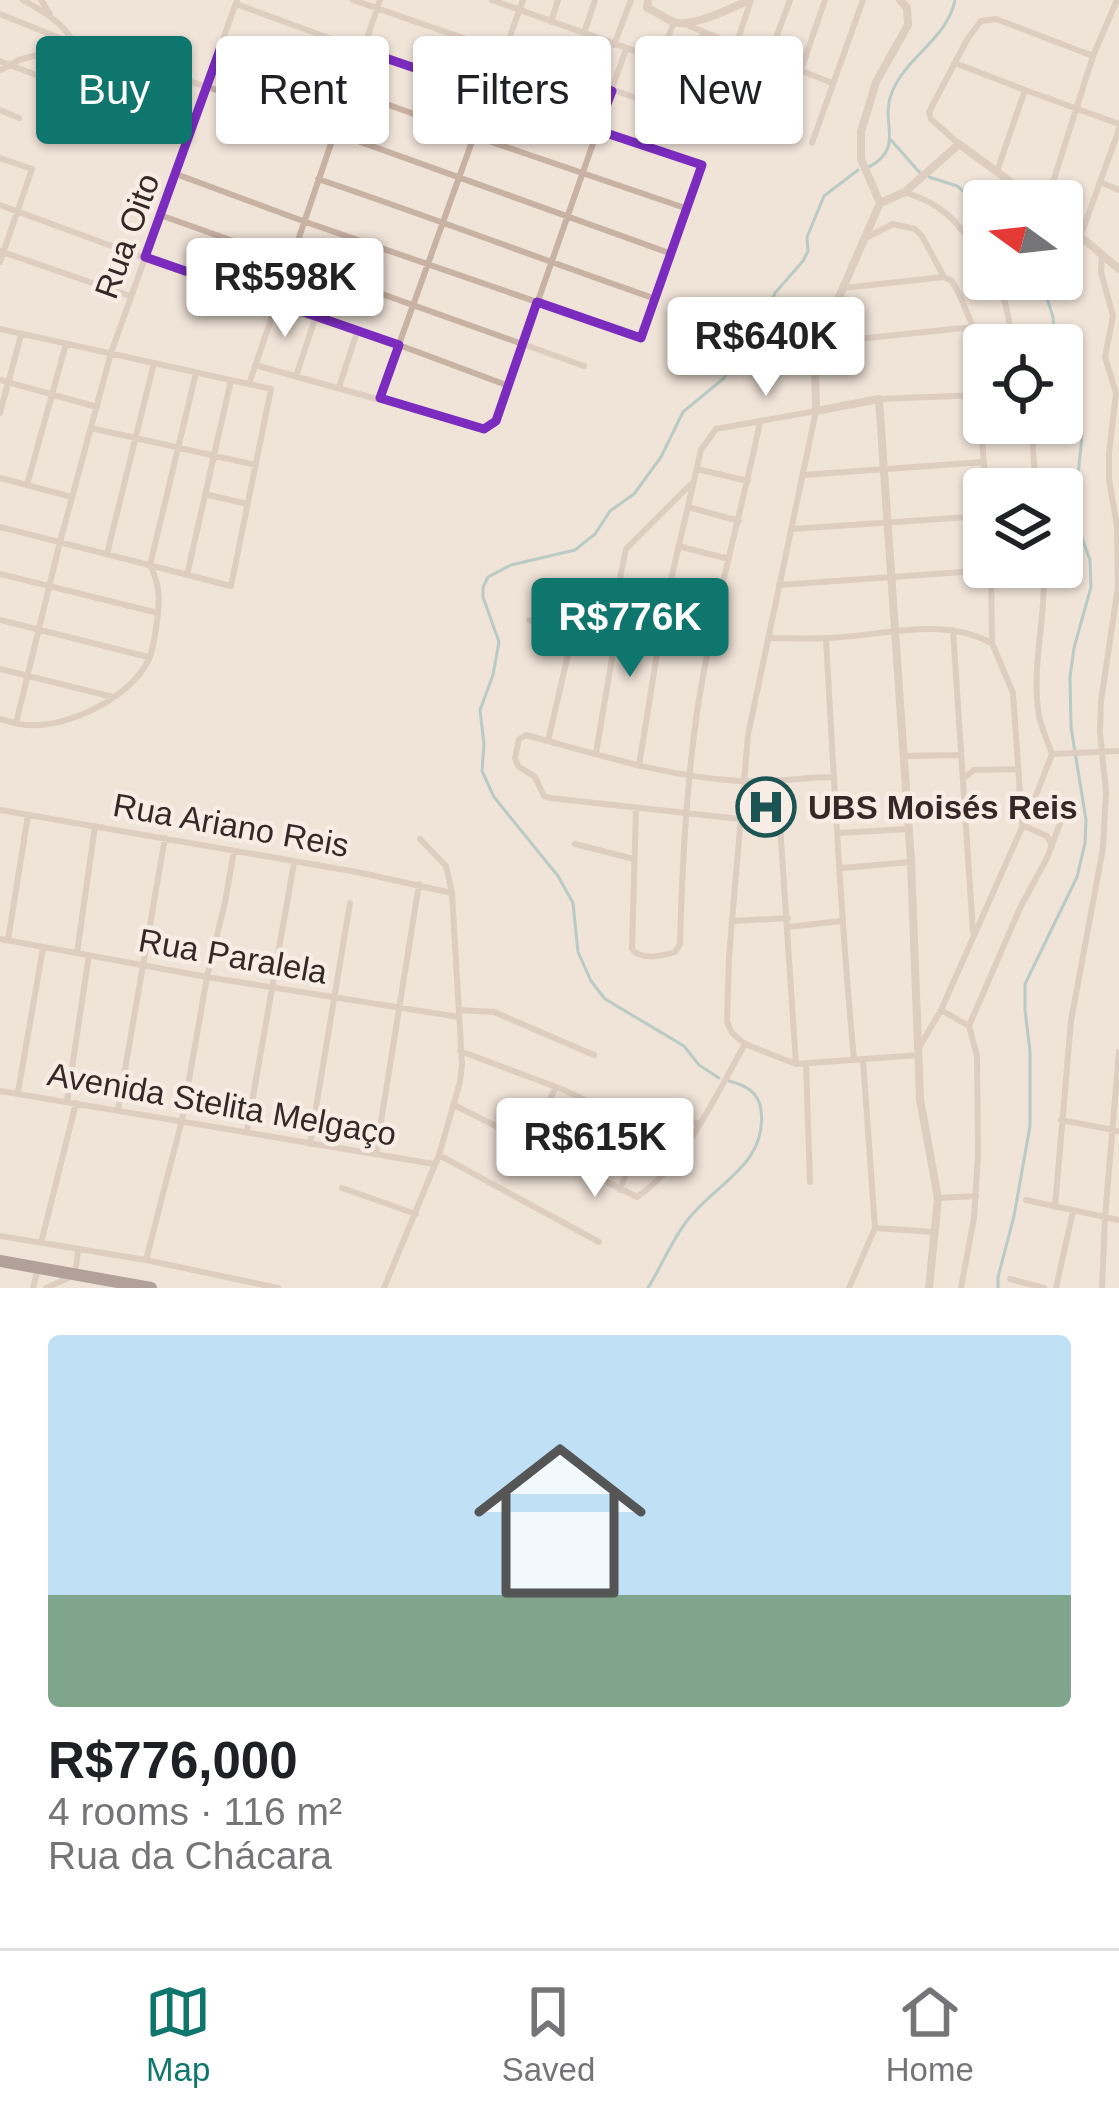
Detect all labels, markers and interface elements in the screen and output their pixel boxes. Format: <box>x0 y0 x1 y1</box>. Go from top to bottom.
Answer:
chip: Buy <box>36 36 192 144</box>
chip: Rent <box>216 36 389 144</box>
chip: Filters <box>413 36 611 144</box>
chip: New <box>635 36 803 144</box>
street label: Rua Oito <box>87 168 167 304</box>
north arrow <box>963 180 1083 300</box>
map controls <box>963 180 1083 588</box>
pin: R$598K <box>187 238 383 340</box>
text: R$598K <box>213 255 357 298</box>
pin: R$640K <box>668 297 864 399</box>
text: R$640K <box>694 314 838 357</box>
button: locate <box>963 324 1083 444</box>
button: layers <box>963 468 1083 588</box>
pin: R$776K <box>532 578 728 680</box>
text: R$776K <box>558 595 702 638</box>
hospital icon: UBS Moisés Reis <box>735 776 797 838</box>
street label: Rua Ariano Reis <box>110 786 352 864</box>
place label: UBS Moisés Reis <box>808 789 1078 826</box>
street label: Rua Paralela <box>136 921 331 991</box>
street label: Avenida Stelita Melgaço <box>45 1055 399 1153</box>
pin: R$615K <box>497 1098 693 1200</box>
text: R$615K <box>523 1115 667 1158</box>
icon: home <box>452 1413 668 1629</box>
text: R$776,000 <box>48 1732 298 1789</box>
text: 4 rooms · 116 m² <box>48 1790 342 1833</box>
text: Rua da Chácara <box>48 1834 332 1877</box>
tab: Map <box>145 1979 211 2089</box>
tab: Saved <box>502 1979 595 2089</box>
tab: Home <box>886 1979 974 2089</box>

